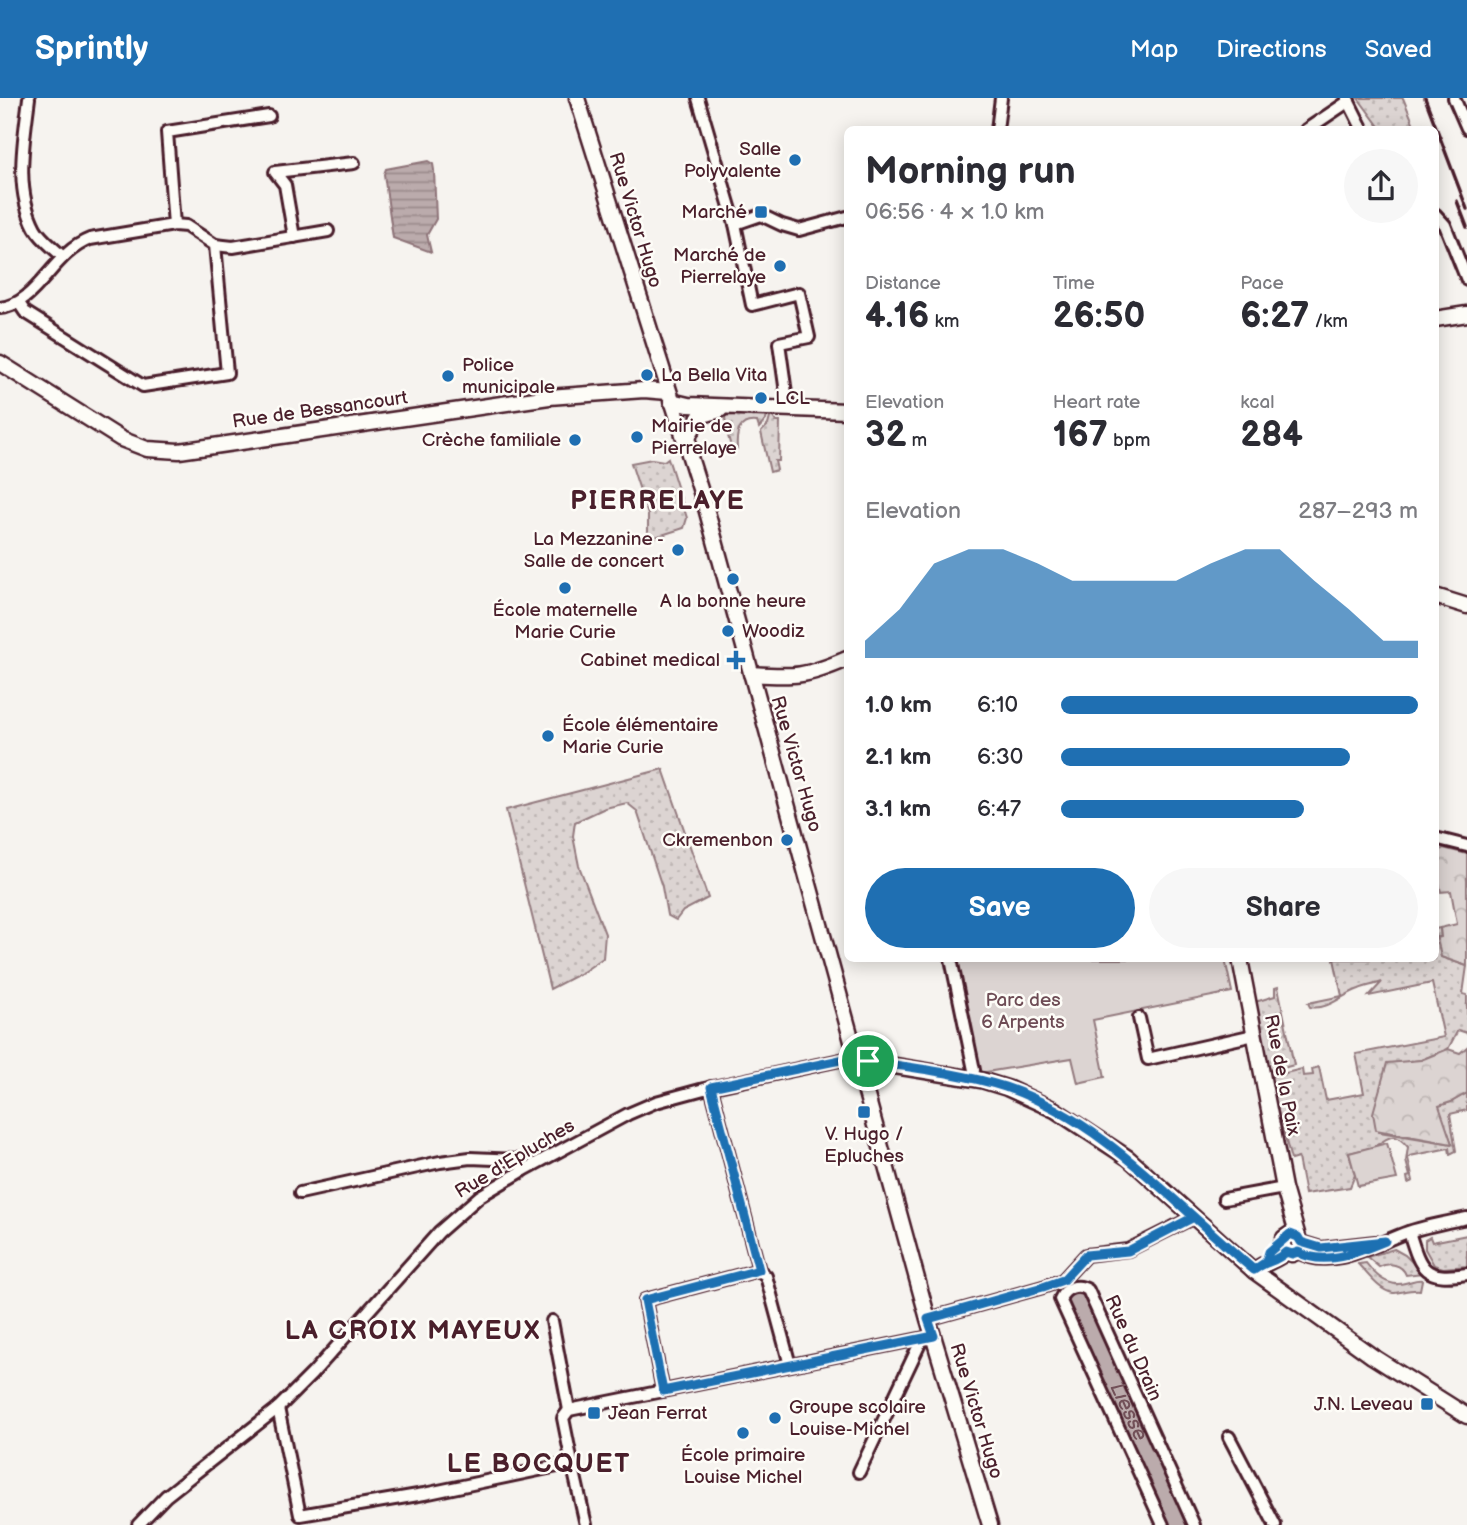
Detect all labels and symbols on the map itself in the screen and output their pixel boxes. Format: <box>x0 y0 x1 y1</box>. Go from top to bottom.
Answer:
place label: Salle Polyvalente <box>684 138 781 183</box>
street label: Rue Victor Hugo <box>603 149 667 291</box>
marker: Salle Polyvalente <box>787 152 803 168</box>
place label: Marché <box>681 201 747 224</box>
marker: Marché <box>753 204 769 220</box>
place label: Marché de Pierrelaye <box>673 244 766 289</box>
marker: Marché de Pierrelaye <box>772 258 788 274</box>
place label: Police municipale <box>462 354 555 399</box>
place label: La Bella Vita <box>661 364 767 387</box>
marker: La Bella Vita <box>639 367 655 383</box>
marker: Police municipale <box>440 368 456 384</box>
street label: Rue de Bessancourt <box>231 386 409 434</box>
place label: LCL <box>775 387 810 410</box>
marker: LCL <box>753 390 769 406</box>
place label: Mairie de Pierrelaye <box>651 415 737 460</box>
place label: Crèche familiale <box>422 429 561 452</box>
marker: Mairie de Pierrelaye <box>629 429 645 445</box>
marker: Crèche familiale <box>567 432 583 448</box>
district label: PIERRELAYE <box>570 486 746 517</box>
place label: La Mezzanine - Salle de concert <box>524 528 664 573</box>
marker: La Mezzanine - Salle de concert <box>670 542 686 558</box>
marker: A la bonne heure <box>725 571 741 587</box>
marker: École maternelle Marie Curie <box>557 580 573 596</box>
place label: A la bonne heure <box>660 590 806 613</box>
place label: École maternelle Marie Curie <box>493 598 637 644</box>
place label: Woodiz <box>742 620 805 643</box>
marker: Woodiz <box>720 623 736 639</box>
place label: Cabinet medical <box>580 649 720 672</box>
marker: Cabinet medical <box>726 650 746 670</box>
street label: Rue Victor Hugo <box>766 693 826 835</box>
place label: École élémentaire Marie Curie <box>562 713 718 759</box>
marker: École élémentaire Marie Curie <box>540 728 556 744</box>
place label: Ckremenbon <box>662 829 773 852</box>
marker: Ckremenbon <box>779 832 795 848</box>
park label: Parc des 6 Arpents <box>981 989 1065 1034</box>
street label: Rue de la Paix <box>1259 1012 1305 1138</box>
pin <box>838 1031 898 1091</box>
marker: V. Hugo / Epluches <box>856 1104 872 1120</box>
street label: Rue d'Epluches <box>451 1114 579 1204</box>
place label: V. Hugo / Epluches <box>824 1123 904 1168</box>
street label: Rue du Drain <box>1099 1292 1167 1404</box>
district label: LA CROIX MAYEUX <box>285 1316 541 1347</box>
street label: Rue Victor Hugo <box>944 1340 1008 1482</box>
water label: Liesse <box>1105 1378 1154 1445</box>
place label: J.N. Leveau <box>1314 1393 1413 1416</box>
place label: Groupe scolaire Louise-Michel <box>789 1396 926 1441</box>
marker: J.N. Leveau <box>1419 1396 1435 1412</box>
place label: Jean Ferrat <box>608 1402 708 1425</box>
marker: Jean Ferrat <box>586 1405 602 1421</box>
marker: Groupe scolaire Louise-Michel <box>767 1410 783 1426</box>
marker: École primaire Louise Michel <box>735 1425 751 1441</box>
place label: École primaire Louise Michel <box>681 1443 805 1489</box>
district label: LE BOCQUET <box>447 1449 631 1480</box>

